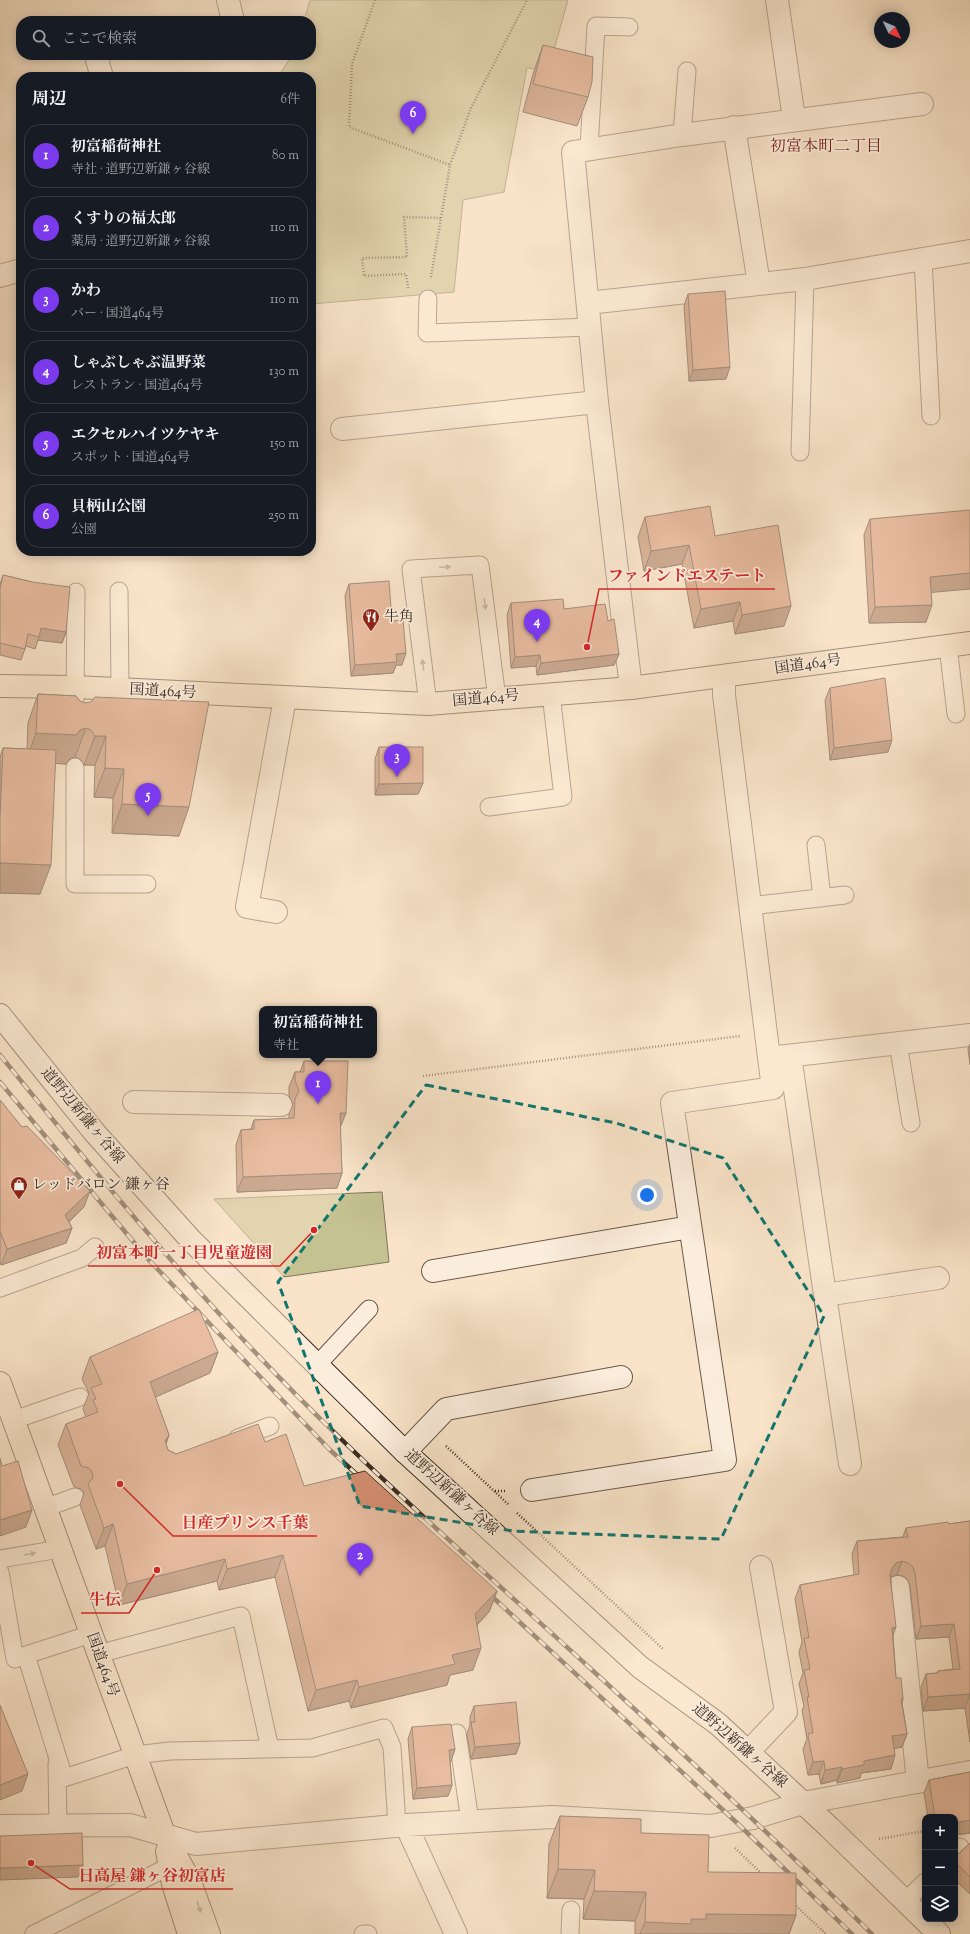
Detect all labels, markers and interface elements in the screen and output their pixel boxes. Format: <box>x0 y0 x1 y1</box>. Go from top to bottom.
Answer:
north arrow <box>874 12 910 48</box>
search box <box>16 16 316 60</box>
icon: search <box>30 27 52 49</box>
text: ここで検索 <box>62 29 137 50</box>
text: 周辺 <box>32 88 66 112</box>
text: 6件 <box>281 91 300 109</box>
pin: 6 <box>400 101 426 134</box>
district label: 初富本町二丁目 <box>770 136 882 159</box>
text: 初富稲荷神社 <box>71 137 161 158</box>
text: 1 <box>44 147 48 165</box>
text: 80 m <box>272 147 299 165</box>
text: 寺社 · 道野辺新鎌ヶ谷線 <box>71 161 210 179</box>
text: くすりの福太郎 <box>71 209 176 230</box>
text: 2 <box>43 219 49 237</box>
text: 110 m <box>270 219 299 237</box>
text: 薬局 · 道野辺新鎌ヶ谷線 <box>71 233 210 251</box>
text: かわ <box>71 281 101 302</box>
text: 3 <box>43 291 49 309</box>
text: 110 m <box>270 291 299 309</box>
text: バー · 国道464号 <box>71 305 164 323</box>
text: しゃぶしゃぶ温野菜 <box>71 353 206 374</box>
text: 4 <box>43 363 49 381</box>
text: 130 m <box>269 363 299 381</box>
text: レストラン · 国道464号 <box>71 377 203 395</box>
text: エクセルハイツケヤキ <box>71 425 220 446</box>
text: 5 <box>44 435 48 453</box>
text: 150 m <box>270 435 299 453</box>
text: スポット · 国道464号 <box>71 449 190 467</box>
text: 貝柄山公園 <box>71 497 146 518</box>
text: 6 <box>43 507 49 525</box>
text: 250 m <box>268 507 299 525</box>
text: 公園 <box>71 521 97 539</box>
callout: ファインドエステート <box>599 561 775 589</box>
one-way arrow <box>439 564 451 571</box>
text: ファインドエステート <box>608 566 766 589</box>
one-way arrow <box>482 598 488 610</box>
restaurant icon: 牛角 <box>361 607 381 632</box>
place label: 牛角 <box>384 607 414 628</box>
pin: 4 <box>524 609 550 642</box>
street label: 国道464号 <box>773 650 843 680</box>
one-way arrow <box>420 659 426 671</box>
street label: 国道464号 <box>129 680 197 704</box>
street label: 国道464号 <box>452 686 520 712</box>
pin: 3 <box>384 744 410 777</box>
pin: 5 <box>135 783 161 816</box>
popup <box>259 1006 377 1058</box>
text: 初富稲荷神社 <box>273 1013 363 1034</box>
text: 寺社 <box>273 1037 299 1055</box>
street label: 道野辺新鎌ヶ谷線 <box>35 1063 129 1169</box>
pin: 1 <box>305 1071 331 1104</box>
shop icon: レッドバロン 鎌ヶ谷 <box>9 1175 29 1200</box>
place label: レッドバロン 鎌ヶ谷 <box>32 1175 170 1196</box>
your location <box>637 1185 657 1205</box>
callout: 初富本町一丁目児童遊園 <box>88 1238 280 1266</box>
text: 初富本町一丁目児童遊園 <box>96 1243 272 1266</box>
street label: 道野辺新鎌ヶ谷線 <box>399 1445 503 1541</box>
callout: 日産プリンス千葉 <box>173 1508 317 1536</box>
text: 日産プリンス千葉 <box>182 1513 308 1536</box>
pin: 2 <box>347 1543 373 1576</box>
one-way arrow <box>24 1551 36 1557</box>
callout: 牛伝 <box>81 1585 129 1613</box>
text: 牛伝 <box>89 1590 121 1613</box>
street label: 国道464号 <box>81 1630 123 1700</box>
street label: 道野辺新鎌ヶ谷線 <box>687 1699 791 1793</box>
map controls <box>922 1814 958 1922</box>
button: + <box>922 1814 958 1850</box>
button: − <box>922 1850 958 1886</box>
callout: 日高屋 鎌ヶ谷初富店 <box>70 1861 233 1889</box>
text: 日高屋 鎌ヶ谷初富店 <box>78 1866 226 1889</box>
button: layers <box>922 1886 958 1922</box>
one-way arrow <box>197 1902 203 1914</box>

